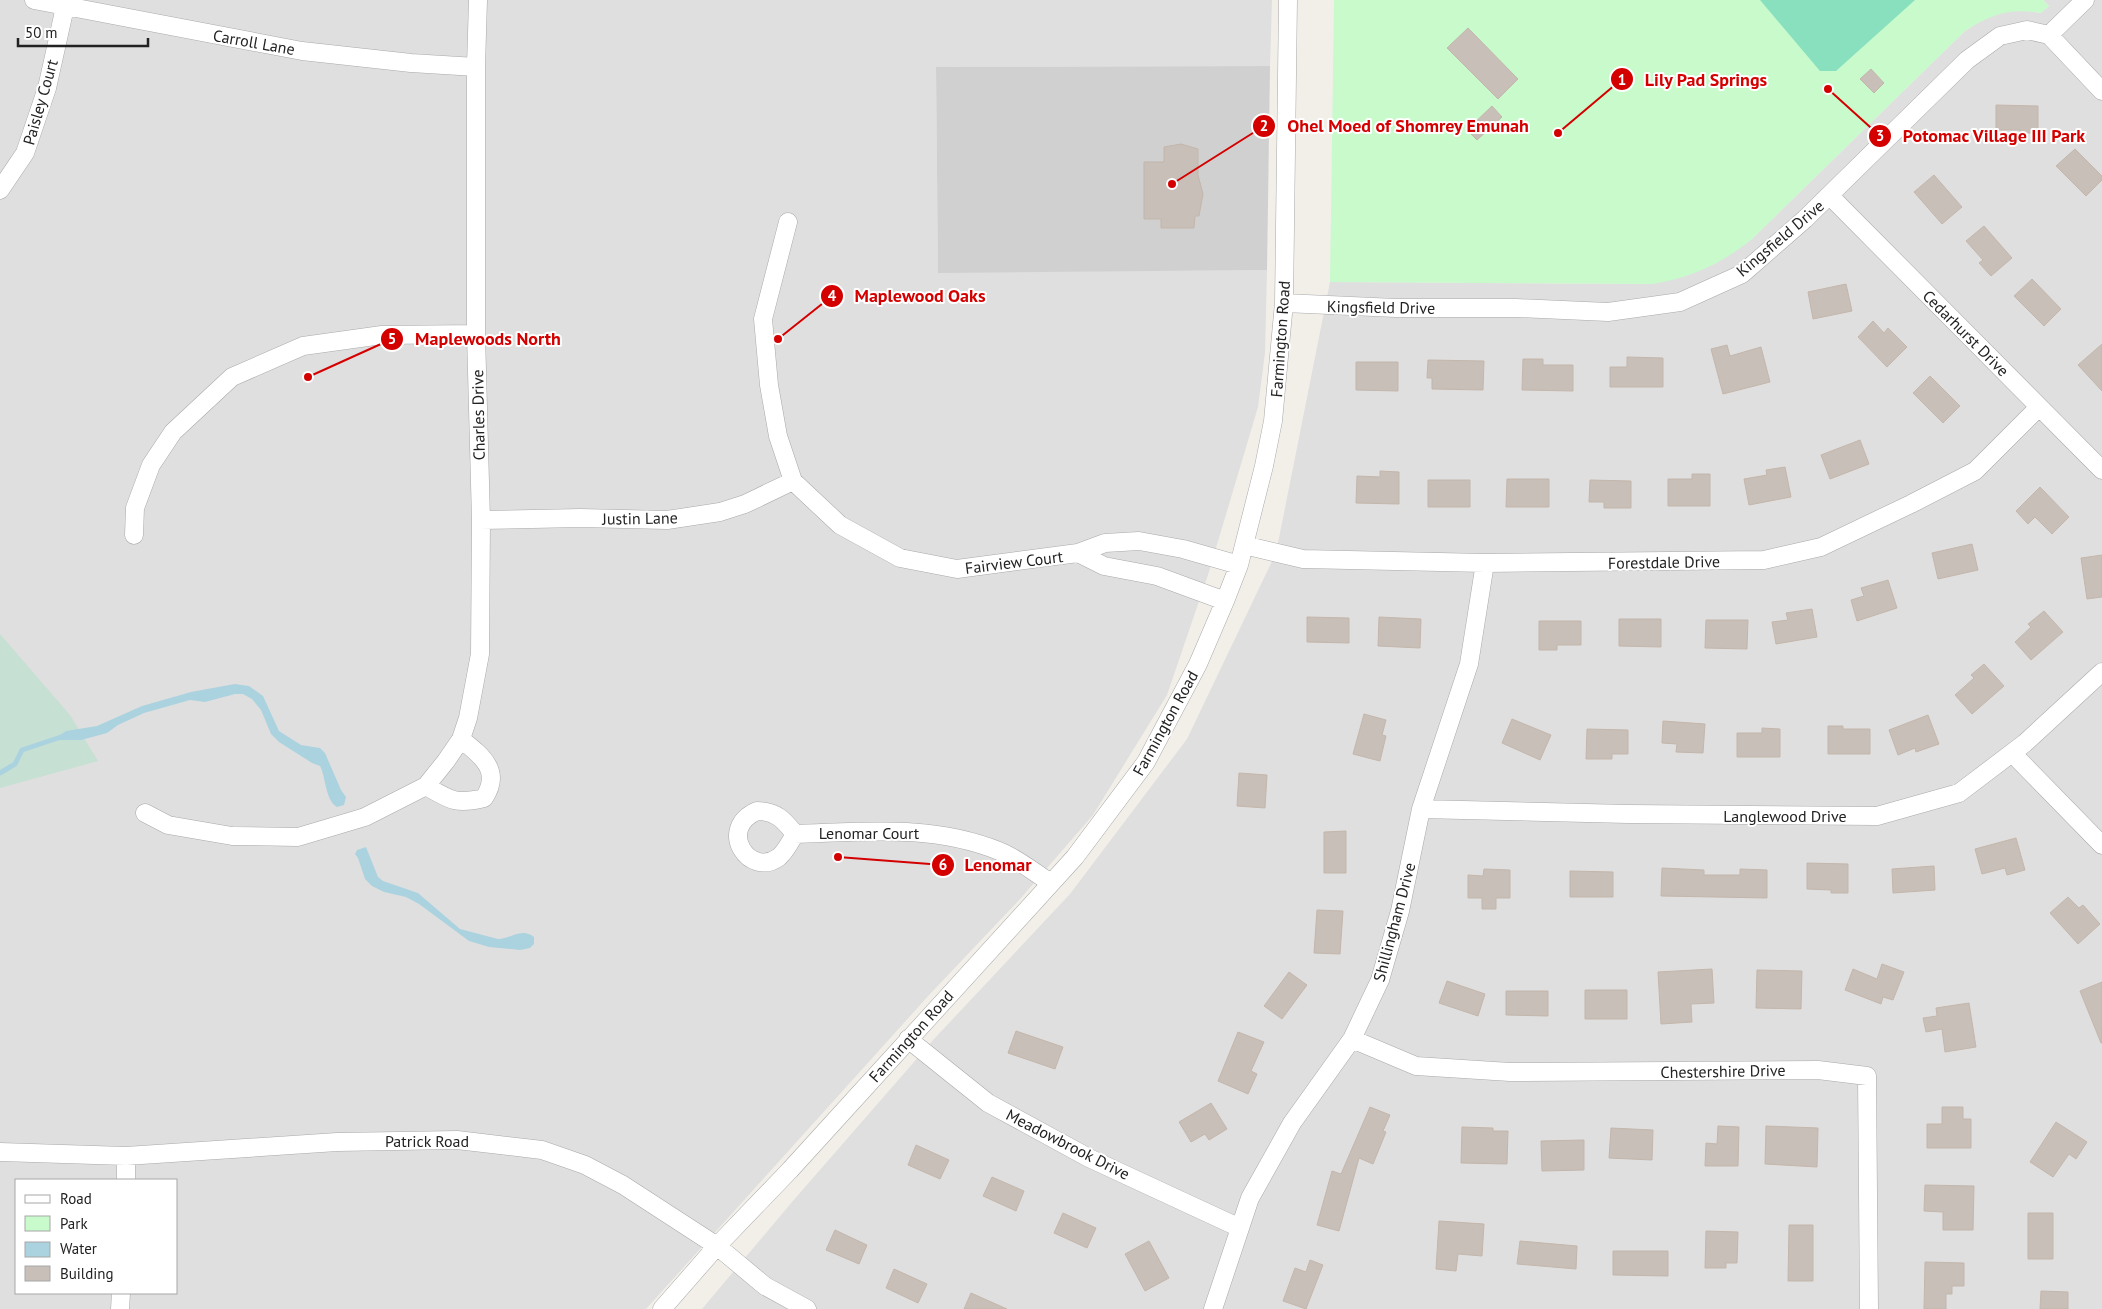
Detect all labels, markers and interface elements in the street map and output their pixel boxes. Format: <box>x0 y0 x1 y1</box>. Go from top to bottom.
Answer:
scale bar <box>18 15 148 47</box>
text: 50 m <box>25 23 58 42</box>
street label: Carroll Lane <box>212 25 296 59</box>
street label: Paisley Court <box>18 56 62 147</box>
callout: Lily Pad Springs <box>1610 63 1778 96</box>
text: Lily Pad Springs <box>1645 68 1768 91</box>
text: 1 <box>1618 70 1626 89</box>
callout: Ohel Moed of Shomrey Emunah <box>1252 109 1539 142</box>
text: Ohel Moed of Shomrey Emunah <box>1287 114 1529 137</box>
text: 2 <box>1260 116 1268 135</box>
callout: Potomac Village III Park <box>1867 119 2096 152</box>
text: Potomac Village III Park <box>1903 124 2085 147</box>
text: 3 <box>1876 126 1884 145</box>
street label: Kingsfield Drive <box>1732 196 1828 280</box>
callout: Maplewood Oaks <box>820 279 996 312</box>
street label: Farmington Road <box>1266 280 1294 398</box>
text: Maplewood Oaks <box>855 284 986 307</box>
text: 4 <box>828 286 837 305</box>
street label: Cedarhurst Drive <box>1919 286 2013 380</box>
street label: Kingsfield Drive <box>1327 296 1435 318</box>
callout: Maplewoods North <box>380 322 571 355</box>
text: Maplewoods North <box>415 327 561 350</box>
text: 5 <box>388 329 396 348</box>
street label: Charles Drive <box>467 369 489 461</box>
street label: Justin Lane <box>601 507 678 529</box>
street label: Fairview Court <box>964 546 1065 578</box>
street label: Forestdale Drive <box>1608 551 1720 573</box>
street label: Farmington Road <box>1128 667 1202 779</box>
street label: Langlewood Drive <box>1723 806 1847 826</box>
street label: Lenomar Court <box>819 823 920 843</box>
callout: Lenomar <box>930 848 1042 881</box>
text: Lenomar <box>965 853 1032 876</box>
text: 6 <box>939 855 947 874</box>
street label: Shillingham Drive <box>1369 860 1419 984</box>
street label: Farmington Road <box>864 986 958 1086</box>
street label: Chestershire Drive <box>1660 1060 1786 1082</box>
street label: Meadowbrook Drive <box>1003 1104 1133 1184</box>
street label: Patrick Road <box>385 1131 469 1151</box>
legend <box>15 1179 178 1294</box>
text: Road <box>60 1189 92 1208</box>
text: Park <box>60 1214 88 1233</box>
text: Water <box>60 1239 97 1258</box>
text: Building <box>60 1264 114 1283</box>

